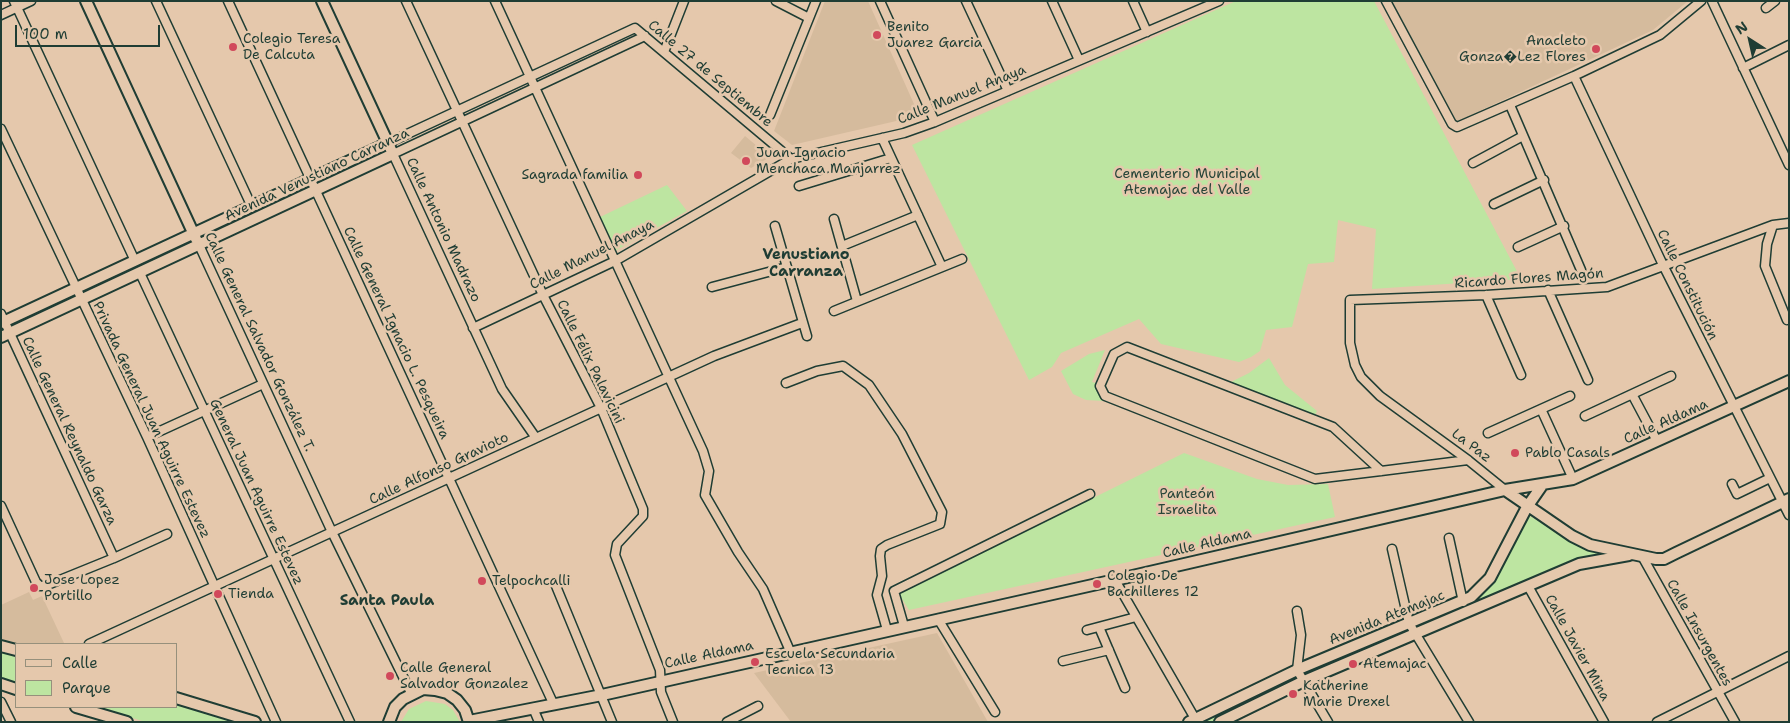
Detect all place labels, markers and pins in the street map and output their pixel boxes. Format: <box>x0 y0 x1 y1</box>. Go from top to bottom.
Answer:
place label: Benito Juarez Garcia <box>887 19 982 52</box>
marker: Benito Juarez Garcia <box>871 29 883 41</box>
place label: Colegio Teresa De Calcuta <box>243 31 341 64</box>
place label: Anacleto Gonza�Lez Flores <box>1459 33 1586 65</box>
marker: Colegio Teresa De Calcuta <box>227 41 239 53</box>
marker: Anacleto Gonza�Lez Flores <box>1590 43 1602 55</box>
place label: Juan Ignacio Menchaca Manjarrez <box>756 145 901 178</box>
marker: Juan Ignacio Menchaca Manjarrez <box>740 155 752 167</box>
place label: Sagrada familia <box>521 167 628 183</box>
marker: Sagrada familia <box>632 169 644 181</box>
place label: Pablo Casals <box>1525 445 1610 461</box>
marker: Pablo Casals <box>1509 447 1521 459</box>
place label: Colegio De Bachilleres 12 <box>1107 568 1199 600</box>
place label: Jose Lopez Portillo <box>44 572 120 604</box>
place label: Telpochcalli <box>492 573 570 589</box>
marker: Telpochcalli <box>476 575 488 587</box>
marker: Colegio De Bachilleres 12 <box>1091 578 1103 590</box>
marker: Jose Lopez Portillo <box>28 582 40 594</box>
place label: Tienda <box>228 586 274 602</box>
marker: Tienda <box>212 588 224 600</box>
place label: Escuela Secundaria Tecnica 13 <box>765 646 895 679</box>
marker: Escuela Secundaria Tecnica 13 <box>749 656 761 668</box>
place label: Atemajac <box>1363 656 1427 672</box>
marker: Atemajac <box>1347 658 1359 670</box>
place label: Calle General Salvador Gonzalez <box>400 660 529 692</box>
marker: Calle General Salvador Gonzalez <box>384 670 396 682</box>
place label: Katherine Marie Drexel <box>1303 678 1390 710</box>
marker: Katherine Marie Drexel <box>1287 688 1299 700</box>

